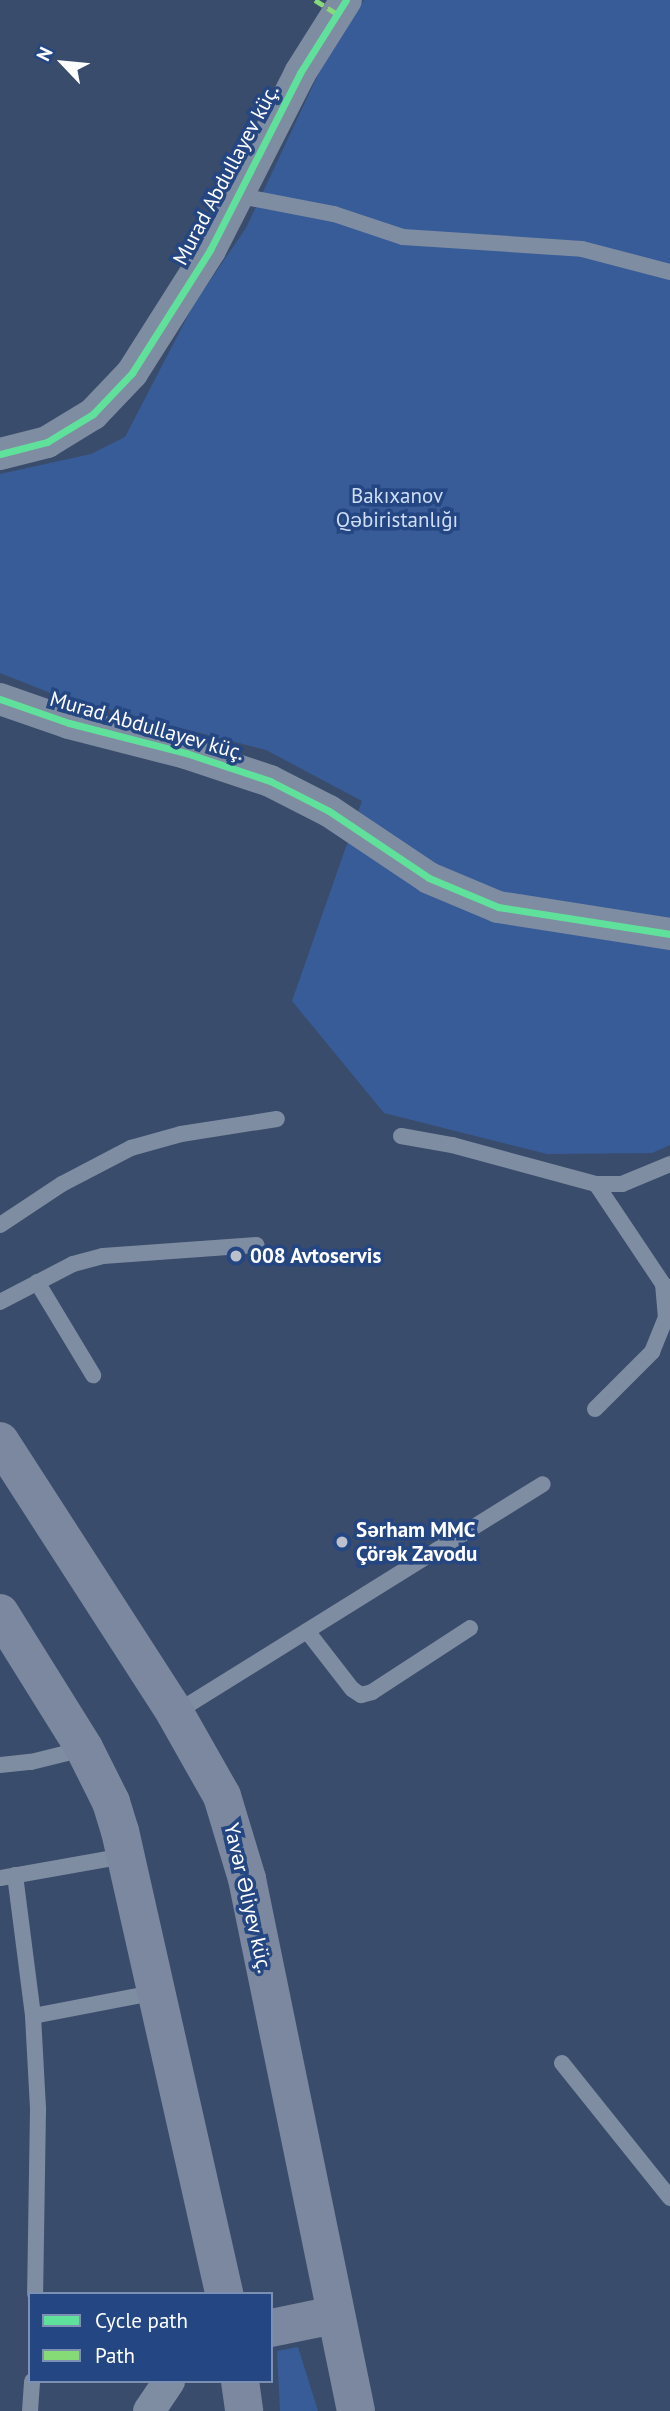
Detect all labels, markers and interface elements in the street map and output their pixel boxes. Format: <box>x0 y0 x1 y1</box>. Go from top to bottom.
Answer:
north arrow <box>28 28 98 98</box>
text: N <box>31 43 58 65</box>
street label: Murad Abdullayev küç. <box>167 80 285 270</box>
park label: Bakıxanov Qəbiristanlığı <box>336 483 458 533</box>
street label: Murad Abdullayev küç. <box>46 686 248 766</box>
place label: 008 Avtoservis <box>250 1243 382 1269</box>
marker: 008 Avtoservis <box>228 1248 244 1264</box>
place label: Sərham MMC Çörək Zavodu <box>356 1517 478 1567</box>
marker: Sərham MMC Çörək Zavodu <box>334 1534 350 1550</box>
street label: Yavər Əliyev küç. <box>218 1820 278 1976</box>
legend <box>28 2292 273 2383</box>
text: Cycle path <box>95 2307 188 2334</box>
text: Path <box>95 2342 135 2369</box>

